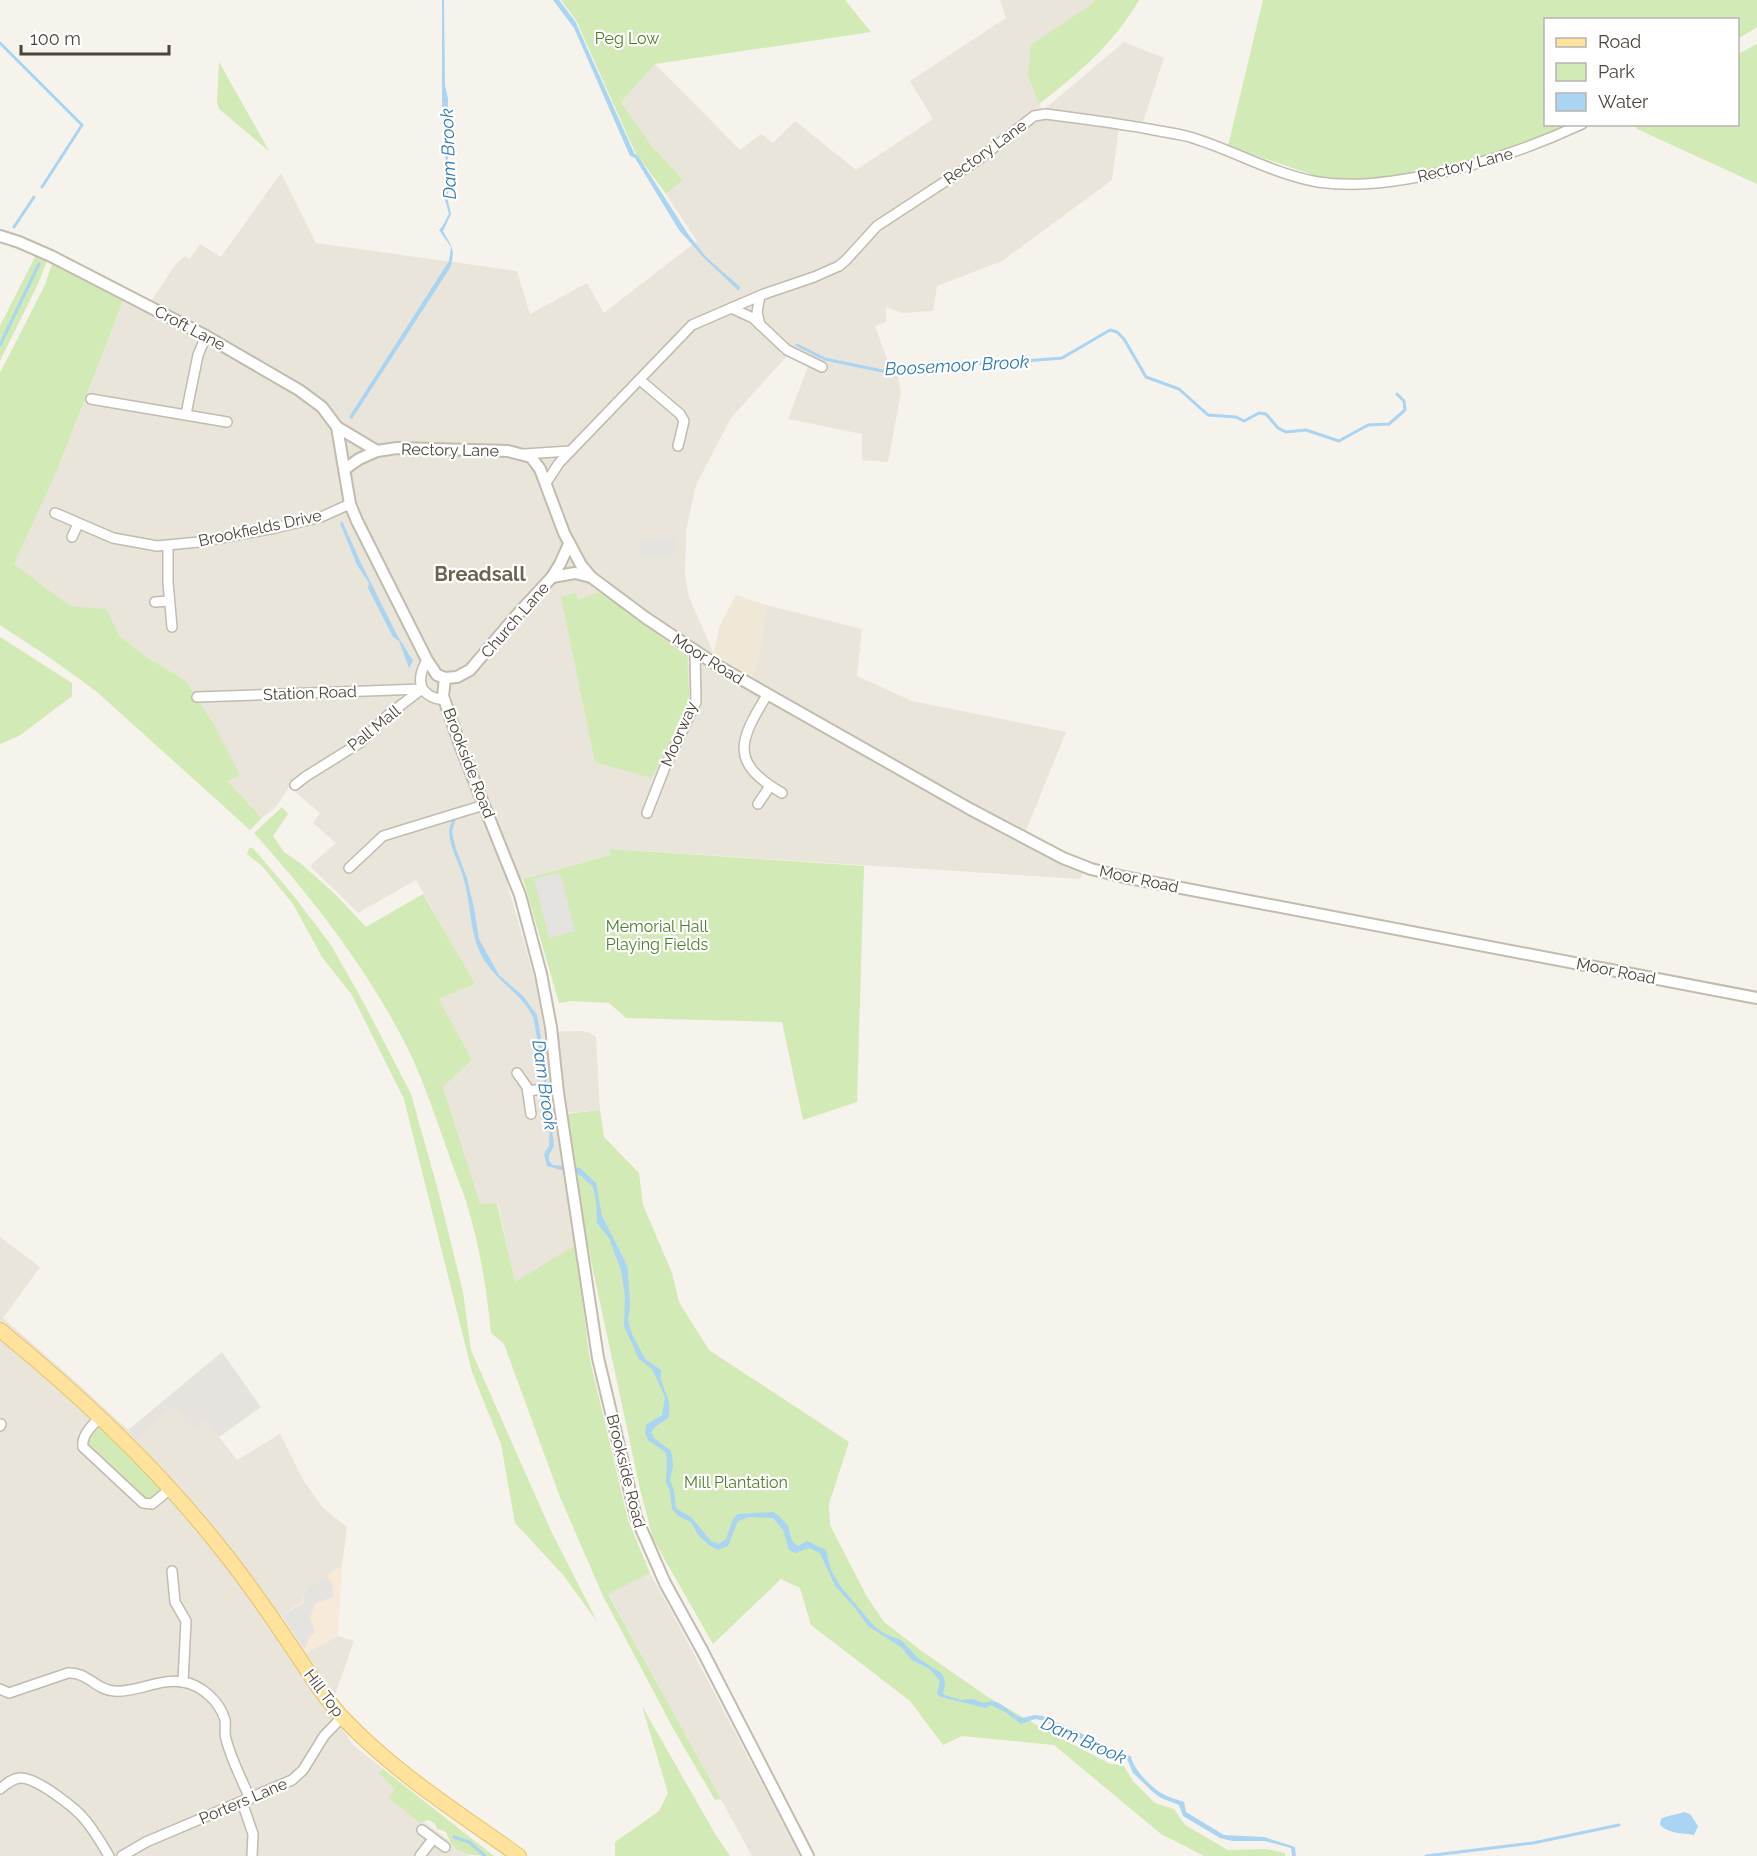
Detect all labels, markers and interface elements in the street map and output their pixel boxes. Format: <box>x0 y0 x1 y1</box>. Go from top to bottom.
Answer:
scale bar <box>21 18 170 56</box>
legend <box>1544 18 1739 126</box>
text: 100 m <box>30 28 81 49</box>
park label: Peg Low <box>595 29 659 48</box>
text: Road <box>1598 31 1641 52</box>
text: Park <box>1598 61 1635 82</box>
text: Water <box>1598 91 1649 112</box>
water label: Dam Brook <box>436 108 460 200</box>
street label: Rectory Lane <box>940 116 1030 188</box>
street label: Rectory Lane <box>1415 144 1515 186</box>
street label: Croft Lane <box>151 301 229 355</box>
water label: Boosemoor Brook <box>884 351 1030 379</box>
street label: Rectory Lane <box>401 440 499 460</box>
street label: Brookfields Drive <box>197 506 323 550</box>
district label: Breadsall <box>434 562 526 586</box>
street label: Church Lane <box>477 578 553 662</box>
street label: Moor Road <box>669 630 747 688</box>
street label: Station Road <box>263 682 357 704</box>
street label: Moorway <box>657 698 701 769</box>
street label: Pall Mall <box>344 701 405 755</box>
street label: Brookside Road <box>439 705 499 821</box>
street label: Moor Road <box>1098 861 1180 897</box>
park label: Memorial Hall Playing Fields <box>606 917 709 954</box>
street label: Moor Road <box>1575 954 1657 988</box>
water label: Dam Brook <box>528 1038 562 1132</box>
street label: Brookside Road <box>603 1412 649 1530</box>
park label: Mill Plantation <box>684 1473 788 1492</box>
street label: Hill Top <box>300 1666 348 1721</box>
water label: Dam Brook <box>1038 1712 1130 1768</box>
street label: Porters Lane <box>196 1774 290 1828</box>

